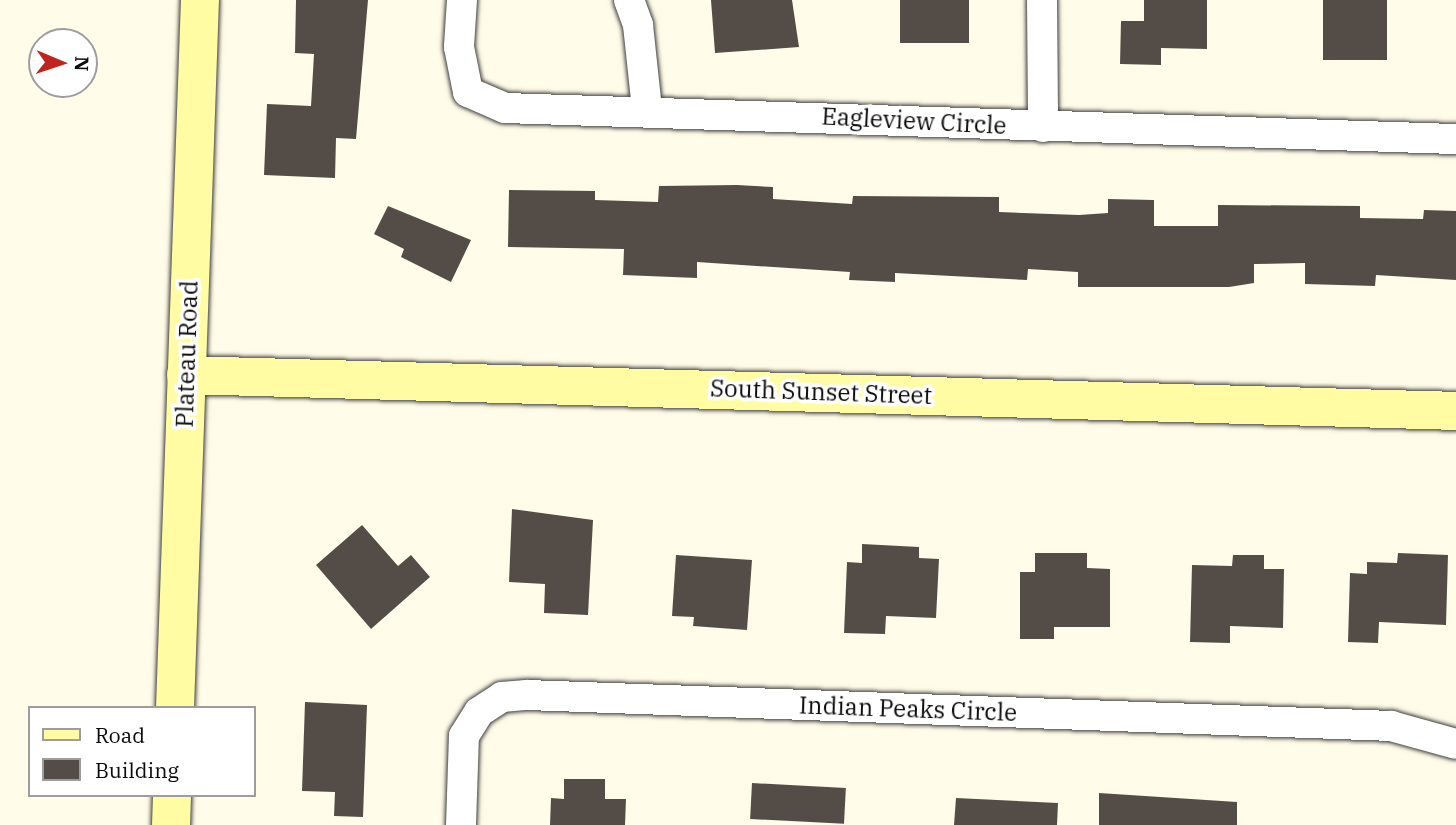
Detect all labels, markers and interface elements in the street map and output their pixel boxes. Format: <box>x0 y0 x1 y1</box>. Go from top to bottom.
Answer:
north arrow <box>28 28 98 98</box>
text: N <box>70 56 94 72</box>
street label: Eagleview Circle <box>821 102 1007 140</box>
street label: Plateau Road <box>170 280 204 428</box>
street label: South Sunset Street <box>710 374 932 410</box>
street label: Indian Peaks Circle <box>799 691 1017 727</box>
legend <box>28 706 256 797</box>
text: Road <box>95 721 145 749</box>
text: Building <box>95 756 179 784</box>

